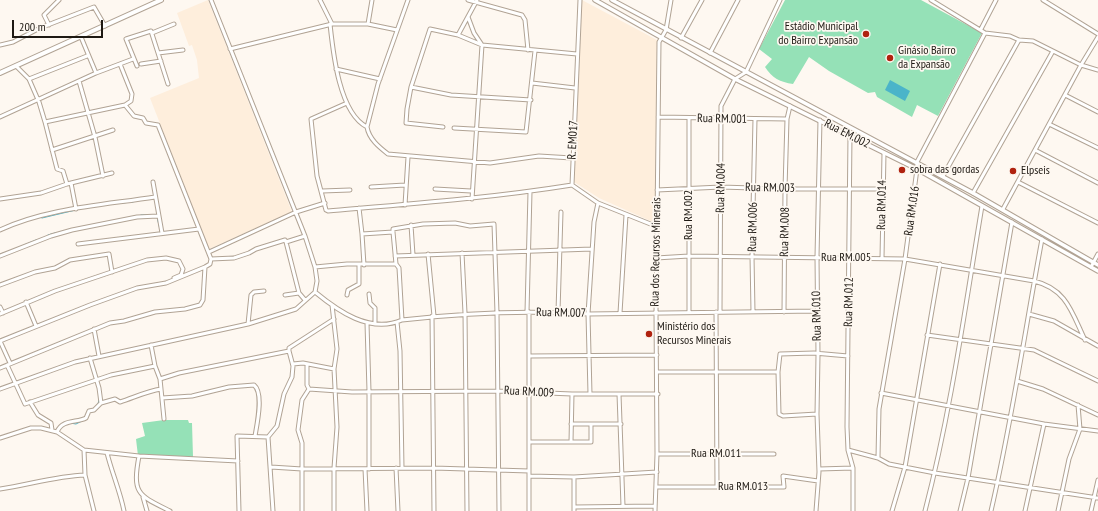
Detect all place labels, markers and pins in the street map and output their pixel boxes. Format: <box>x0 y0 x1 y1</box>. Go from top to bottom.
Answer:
place label: Estádio Municipal do Bairro Expansão <box>778 20 858 48</box>
marker: Estádio Municipal do Bairro Expansão <box>861 29 871 39</box>
place label: Ginásio Bairro da Expansão <box>898 44 956 72</box>
marker: Ginásio Bairro da Expansão <box>885 53 895 63</box>
place label: sobra das gordas <box>910 163 979 177</box>
place label: Elpseis <box>1021 164 1050 178</box>
marker: sobra das gordas <box>897 165 907 175</box>
marker: Elpseis <box>1008 166 1018 176</box>
place label: Ministério dos Recursos Minerais <box>657 320 731 348</box>
marker: Ministério dos Recursos Minerais <box>644 329 654 339</box>

